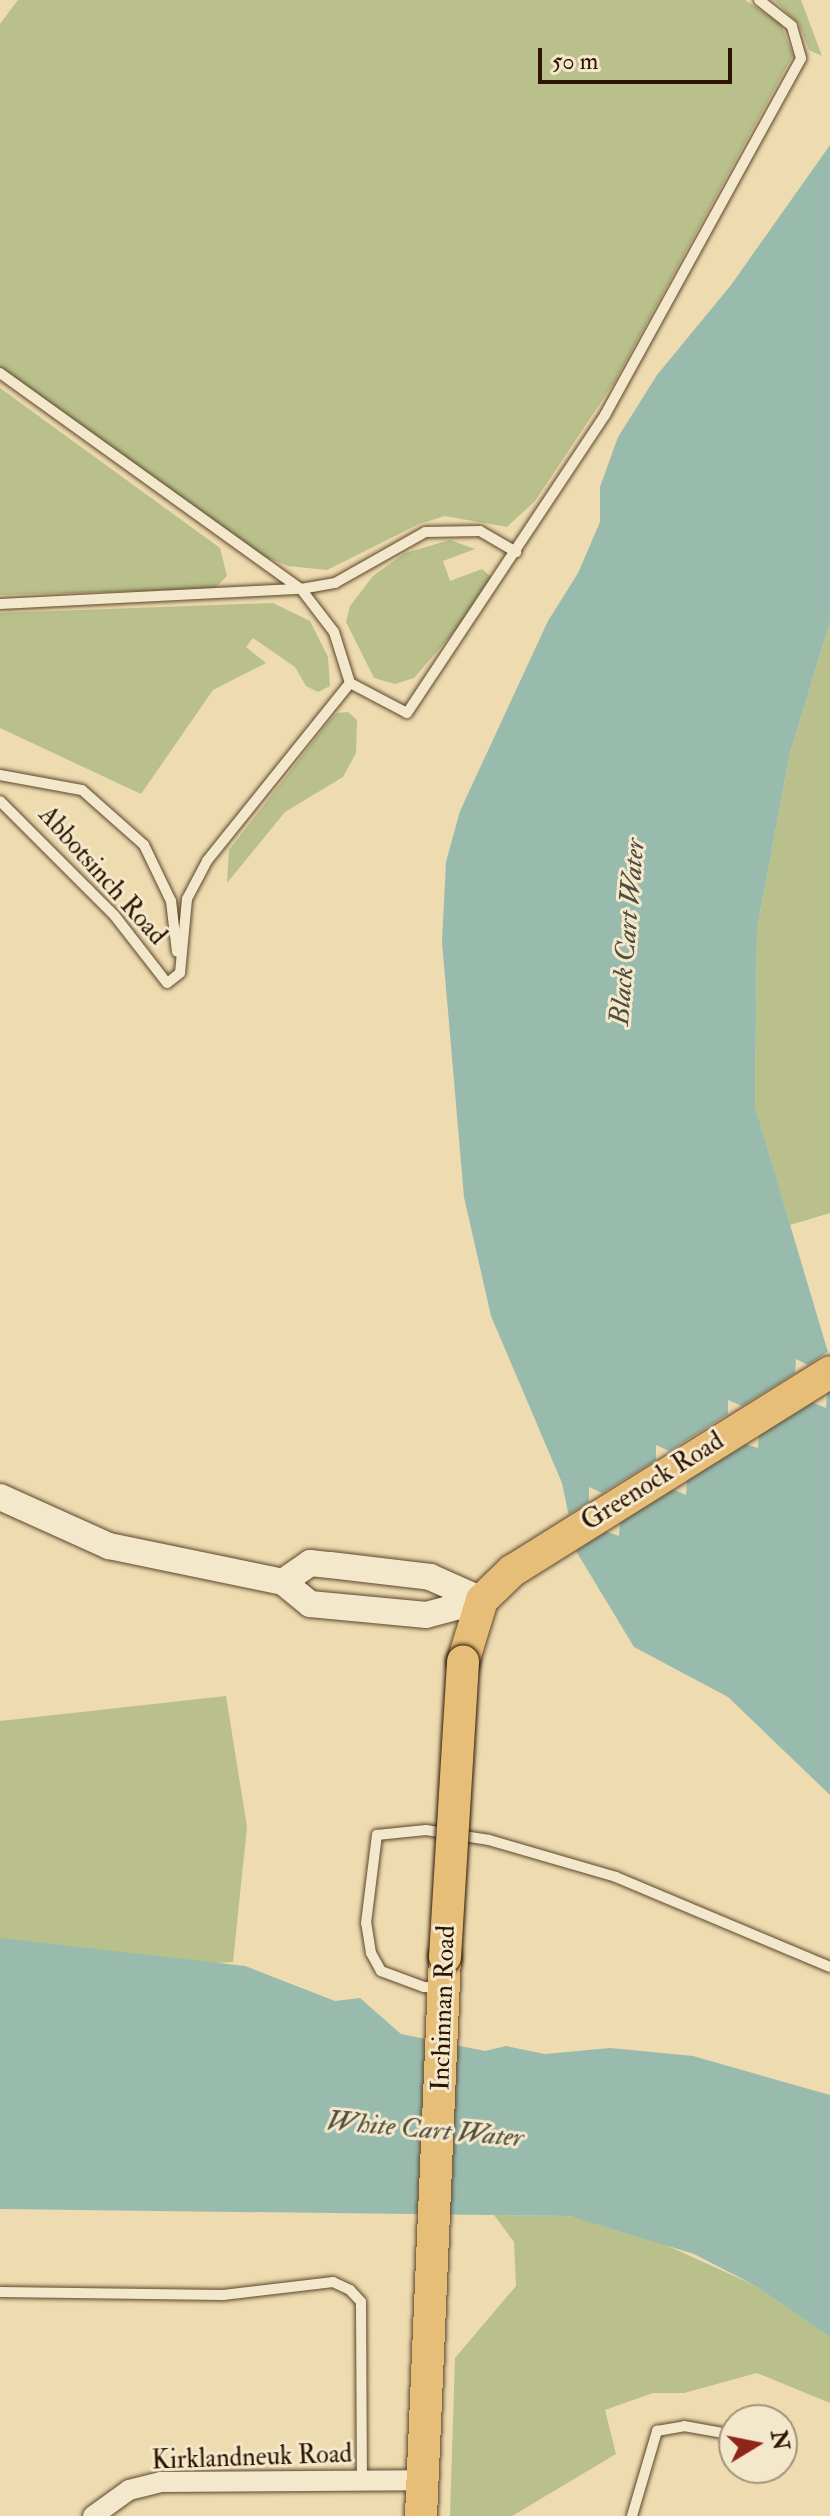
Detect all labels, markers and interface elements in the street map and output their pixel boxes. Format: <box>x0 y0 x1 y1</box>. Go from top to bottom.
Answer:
scale bar <box>542 32 736 82</box>
text: 50 m <box>552 46 598 77</box>
street label: Abbotsinch Road <box>31 800 173 952</box>
water label: Black Cart Water <box>603 837 653 1027</box>
street label: Greenock Road <box>576 1426 730 1538</box>
street label: Inchinnan Road <box>426 1925 462 2091</box>
water label: White Cart Water <box>325 2105 525 2155</box>
north arrow <box>718 2404 798 2484</box>
text: N <box>764 2428 795 2452</box>
street label: Kirklandneuk Road <box>151 2439 353 2477</box>

